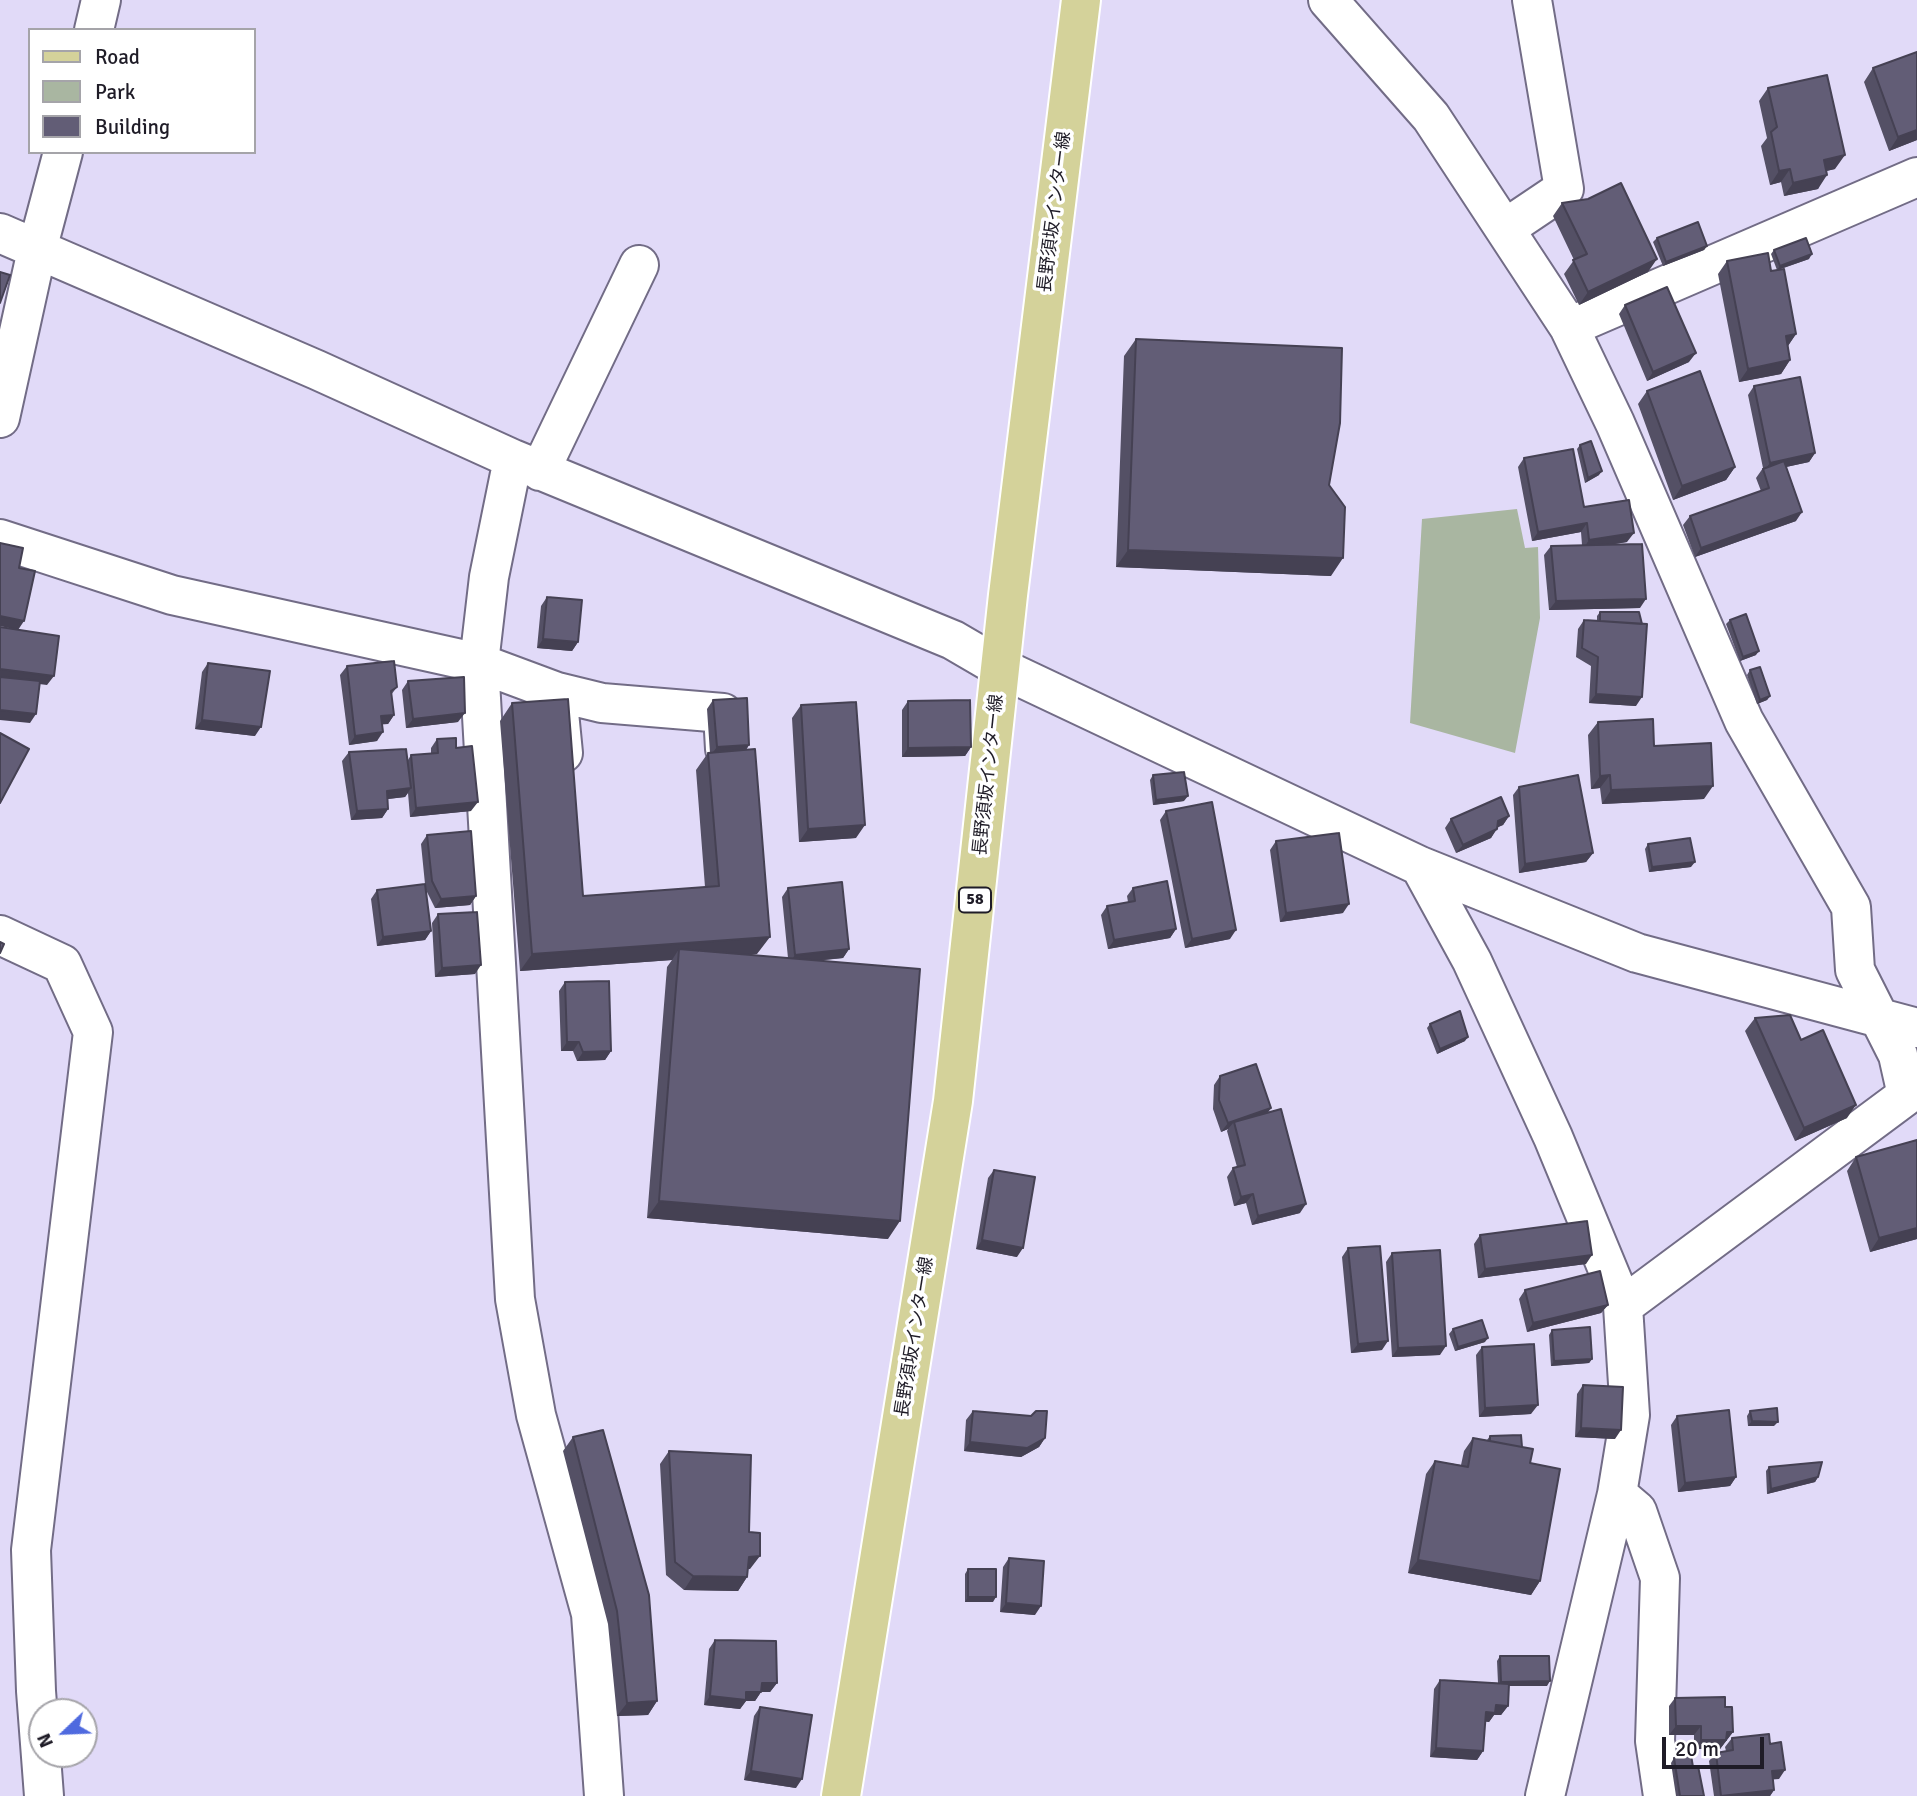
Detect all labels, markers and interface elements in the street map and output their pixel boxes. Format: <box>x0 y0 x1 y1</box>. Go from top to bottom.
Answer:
legend <box>28 28 256 154</box>
text: Road <box>95 44 140 70</box>
text: Park <box>95 79 135 105</box>
text: Building <box>95 114 170 140</box>
street label: 長野須坂インター線 <box>1034 130 1076 294</box>
street label: 長野須坂インター線 <box>970 693 1008 857</box>
road number: 58 <box>959 888 991 912</box>
street label: 長野須坂インター線 <box>892 1255 938 1419</box>
north arrow <box>28 1698 98 1768</box>
scale bar <box>1665 1722 1766 1766</box>
text: N <box>32 1730 59 1751</box>
text: 20 m <box>1675 1736 1719 1762</box>

